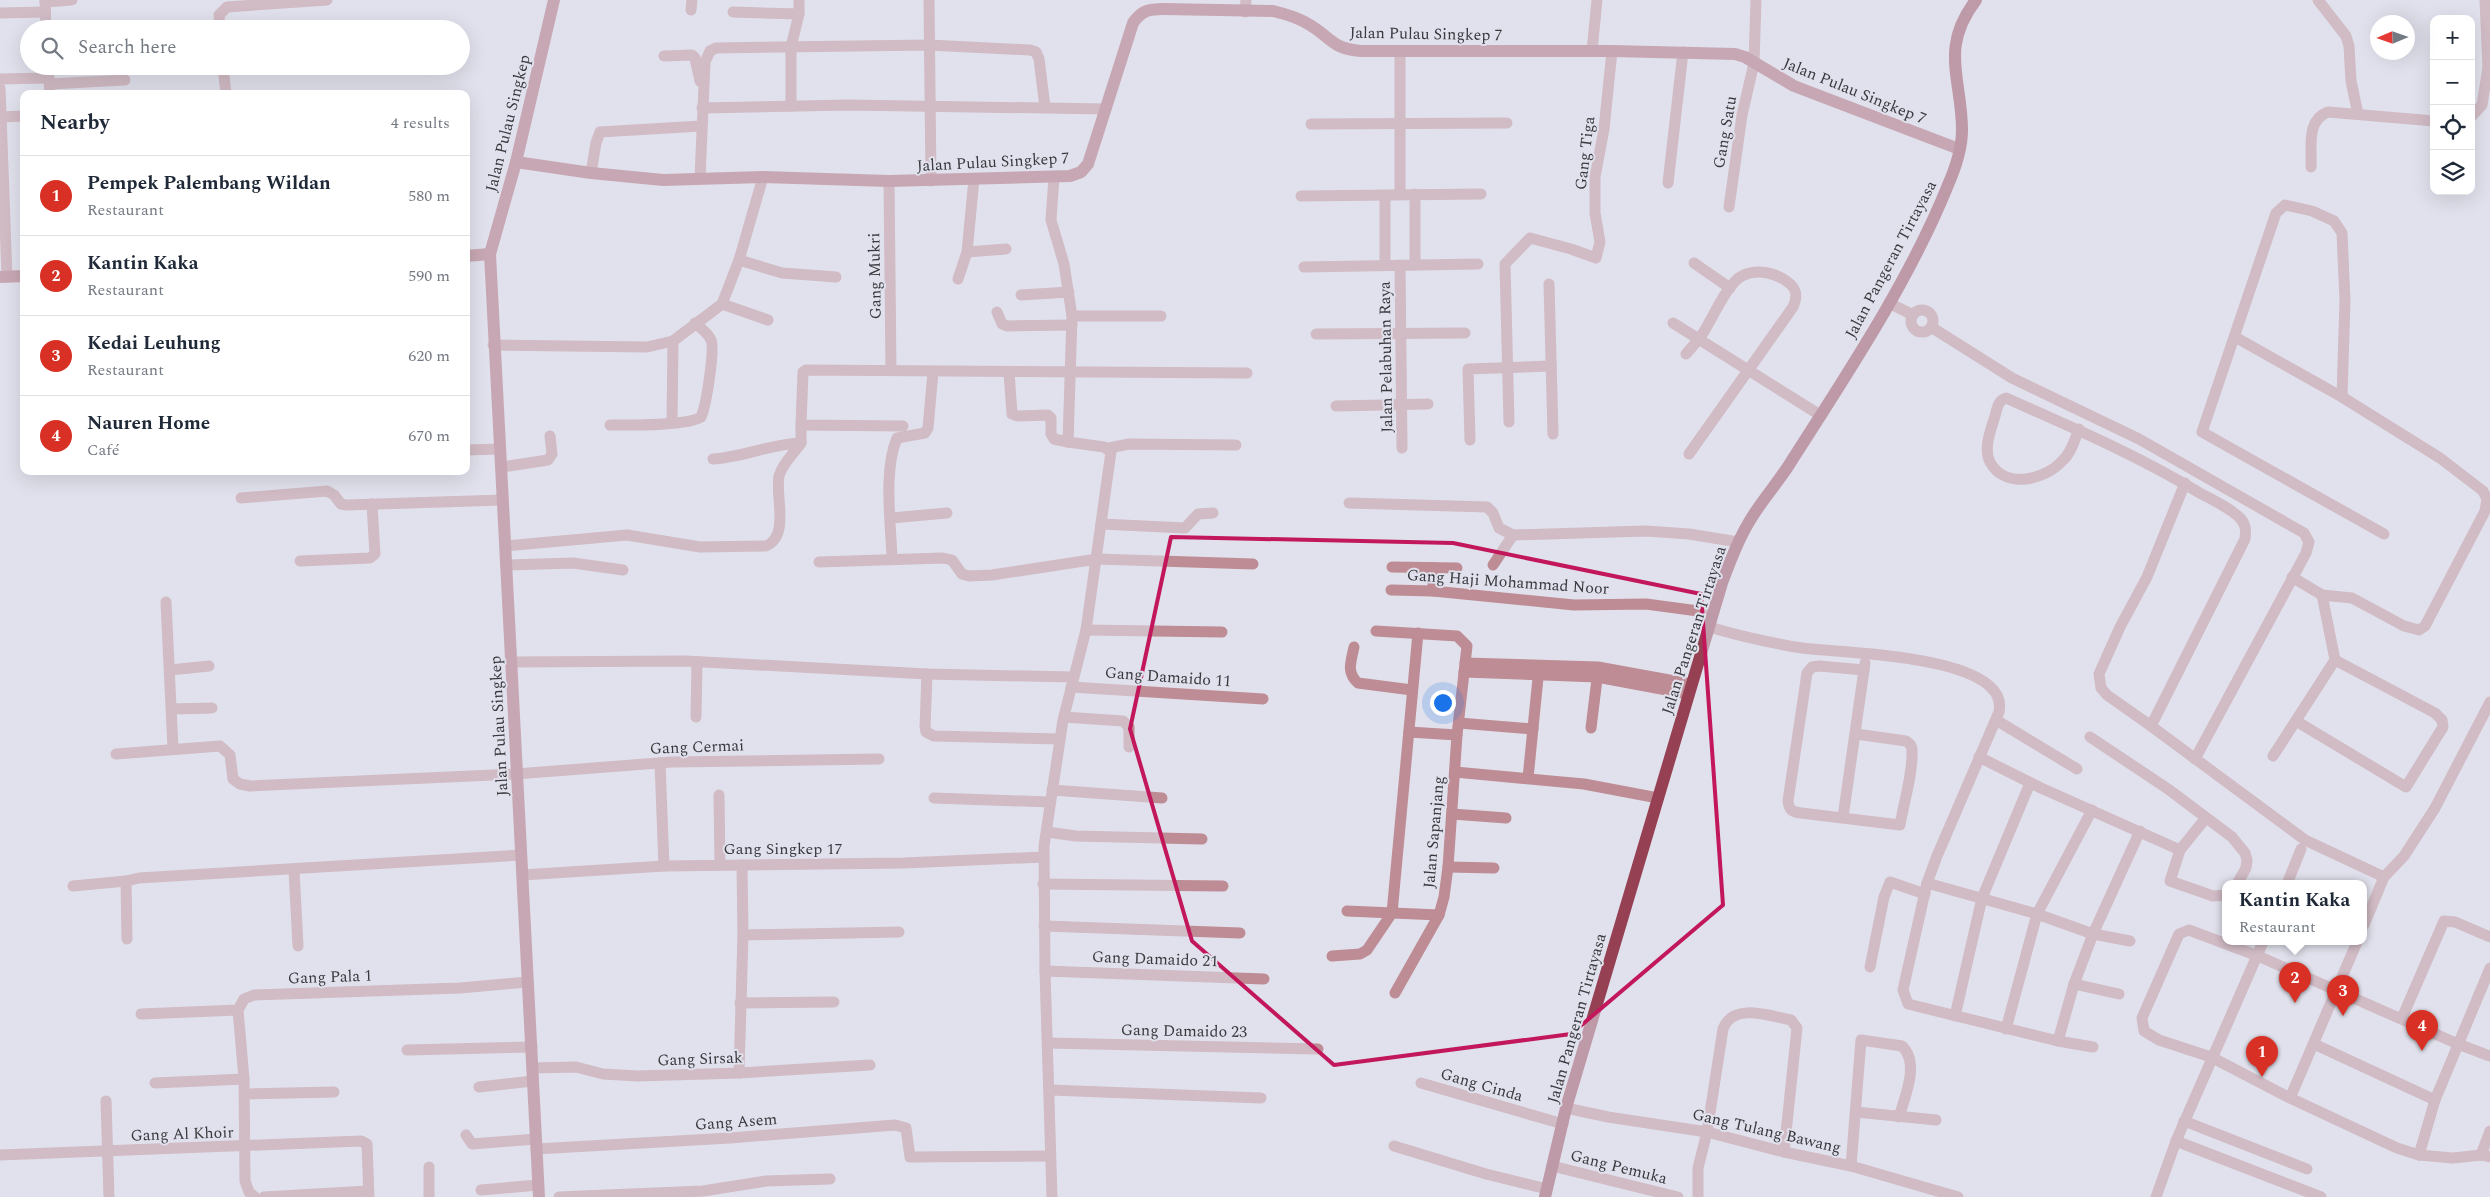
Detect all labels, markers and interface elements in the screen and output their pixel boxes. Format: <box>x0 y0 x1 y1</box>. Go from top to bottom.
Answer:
north arrow <box>2370 15 2415 60</box>
map controls <box>2430 15 2475 195</box>
button: + <box>2430 15 2475 60</box>
search box <box>20 20 470 75</box>
street label: Jalan Pulau Singkep 7 <box>1349 21 1503 47</box>
text: Search here <box>78 33 177 62</box>
icon: search <box>38 34 66 62</box>
street label: Jalan Pulau Singkep 7 <box>1779 51 1930 131</box>
street label: Jalan Pulau Singkep <box>479 52 537 194</box>
button: − <box>2430 60 2475 105</box>
street label: Gang Satu <box>1707 94 1743 170</box>
button: locate <box>2430 105 2475 150</box>
text: Nearby <box>40 107 110 139</box>
text: 4 results <box>391 111 450 135</box>
street label: Gang Tiga <box>1569 115 1601 191</box>
street label: Jalan Pulau Singkep 7 <box>916 146 1070 178</box>
button: layers <box>2430 150 2475 195</box>
text: Pempek Palembang Wildan <box>87 169 331 198</box>
street label: Jalan Pangeran Tirtayasa <box>1839 176 1943 343</box>
text: 1 <box>52 184 60 208</box>
text: 580 m <box>408 184 450 208</box>
text: Restaurant <box>87 198 164 222</box>
street label: Gang Mukri <box>862 232 888 320</box>
text: Kantin Kaka <box>87 249 198 278</box>
text: 2 <box>52 264 60 288</box>
text: 590 m <box>408 264 450 288</box>
text: Restaurant <box>87 278 164 302</box>
street label: Jalan Pelabuhan Raya <box>1373 281 1399 433</box>
text: Kedai Leuhung <box>87 329 221 358</box>
text: 3 <box>52 344 60 368</box>
text: 620 m <box>408 344 450 368</box>
text: Restaurant <box>87 358 164 382</box>
text: Nauren Home <box>87 409 210 438</box>
text: 4 <box>52 424 60 448</box>
text: 670 m <box>408 424 450 448</box>
text: Café <box>87 438 120 462</box>
street label: Jalan Pangeran Tirtayasa <box>1655 543 1733 718</box>
street label: Gang Haji Mohammad Noor <box>1406 563 1610 601</box>
street label: Jalan Pulau Singkep <box>483 655 515 797</box>
street label: Gang Damaido 11 <box>1104 661 1232 693</box>
your location <box>1430 690 1456 716</box>
street label: Gang Cermai <box>649 733 745 761</box>
street label: Jalan Sapanjang <box>1417 775 1451 889</box>
street label: Gang Singkep 17 <box>724 837 842 861</box>
popup <box>2222 880 2367 945</box>
text: Kantin Kaka <box>2239 886 2350 915</box>
text: Restaurant <box>2239 915 2316 939</box>
street label: Jalan Pangeran Tirtayasa <box>1541 930 1613 1106</box>
street label: Gang Damaido 21 <box>1091 945 1219 973</box>
pin: 2 <box>2279 962 2311 1003</box>
street label: Gang Pala 1 <box>288 964 373 990</box>
pin: 3 <box>2327 975 2359 1016</box>
pin: 4 <box>2406 1010 2438 1051</box>
street label: Gang Damaido 23 <box>1121 1018 1247 1044</box>
pin: 1 <box>2246 1036 2278 1077</box>
street label: Gang Sirsak <box>657 1046 743 1072</box>
street label: Gang Cinda <box>1438 1062 1526 1108</box>
street label: Gang Tulang Bawang <box>1690 1102 1844 1160</box>
street label: Gang Asem <box>694 1107 778 1137</box>
street label: Gang Al Khoir <box>130 1120 234 1148</box>
street label: Gang Pemuka <box>1568 1143 1670 1191</box>

